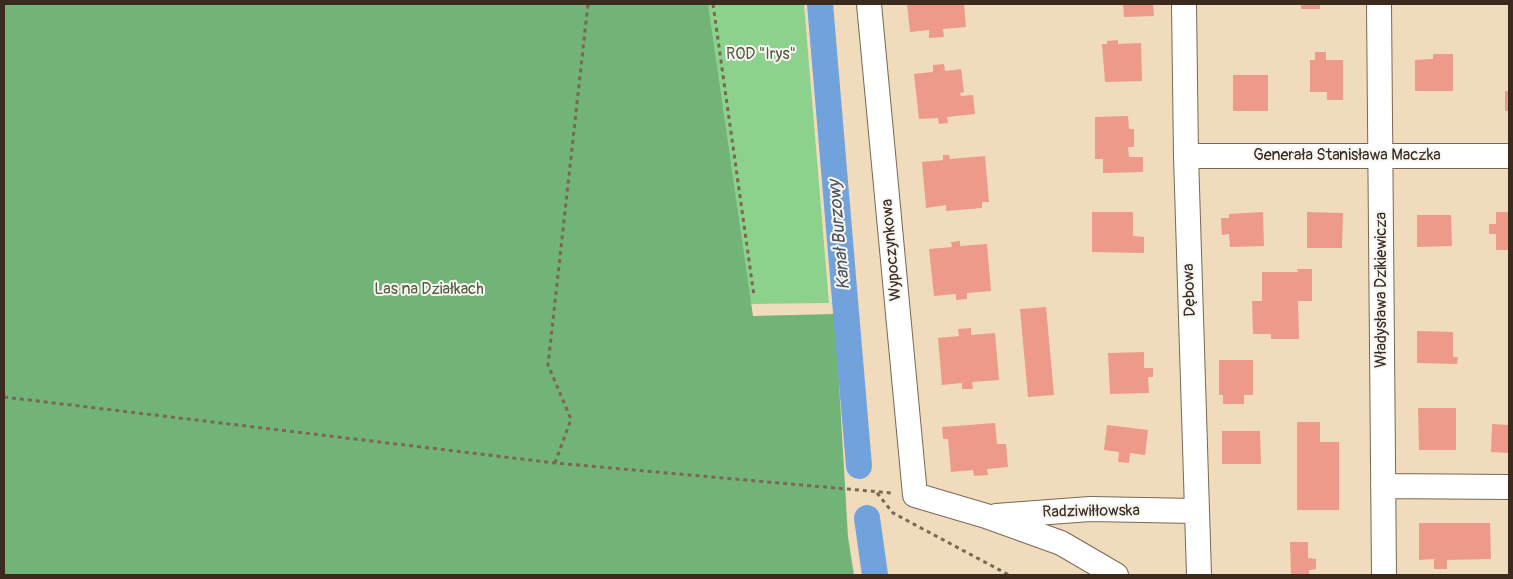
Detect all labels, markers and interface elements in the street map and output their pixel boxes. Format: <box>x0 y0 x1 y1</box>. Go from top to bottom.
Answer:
park label: ROD "Irys" <box>726 45 796 65</box>
street label: Generała Stanisława Maczka <box>1253 146 1441 166</box>
water label: Kanał Burzowy <box>824 179 856 291</box>
street label: Wypoczynkowa <box>878 198 906 302</box>
street label: Władysława Dzikiewicza <box>1372 212 1392 368</box>
street label: Dębowa <box>1179 263 1201 317</box>
park label: Las na Działkach <box>374 280 484 300</box>
street label: Radziwiłłowska <box>1042 502 1140 522</box>

